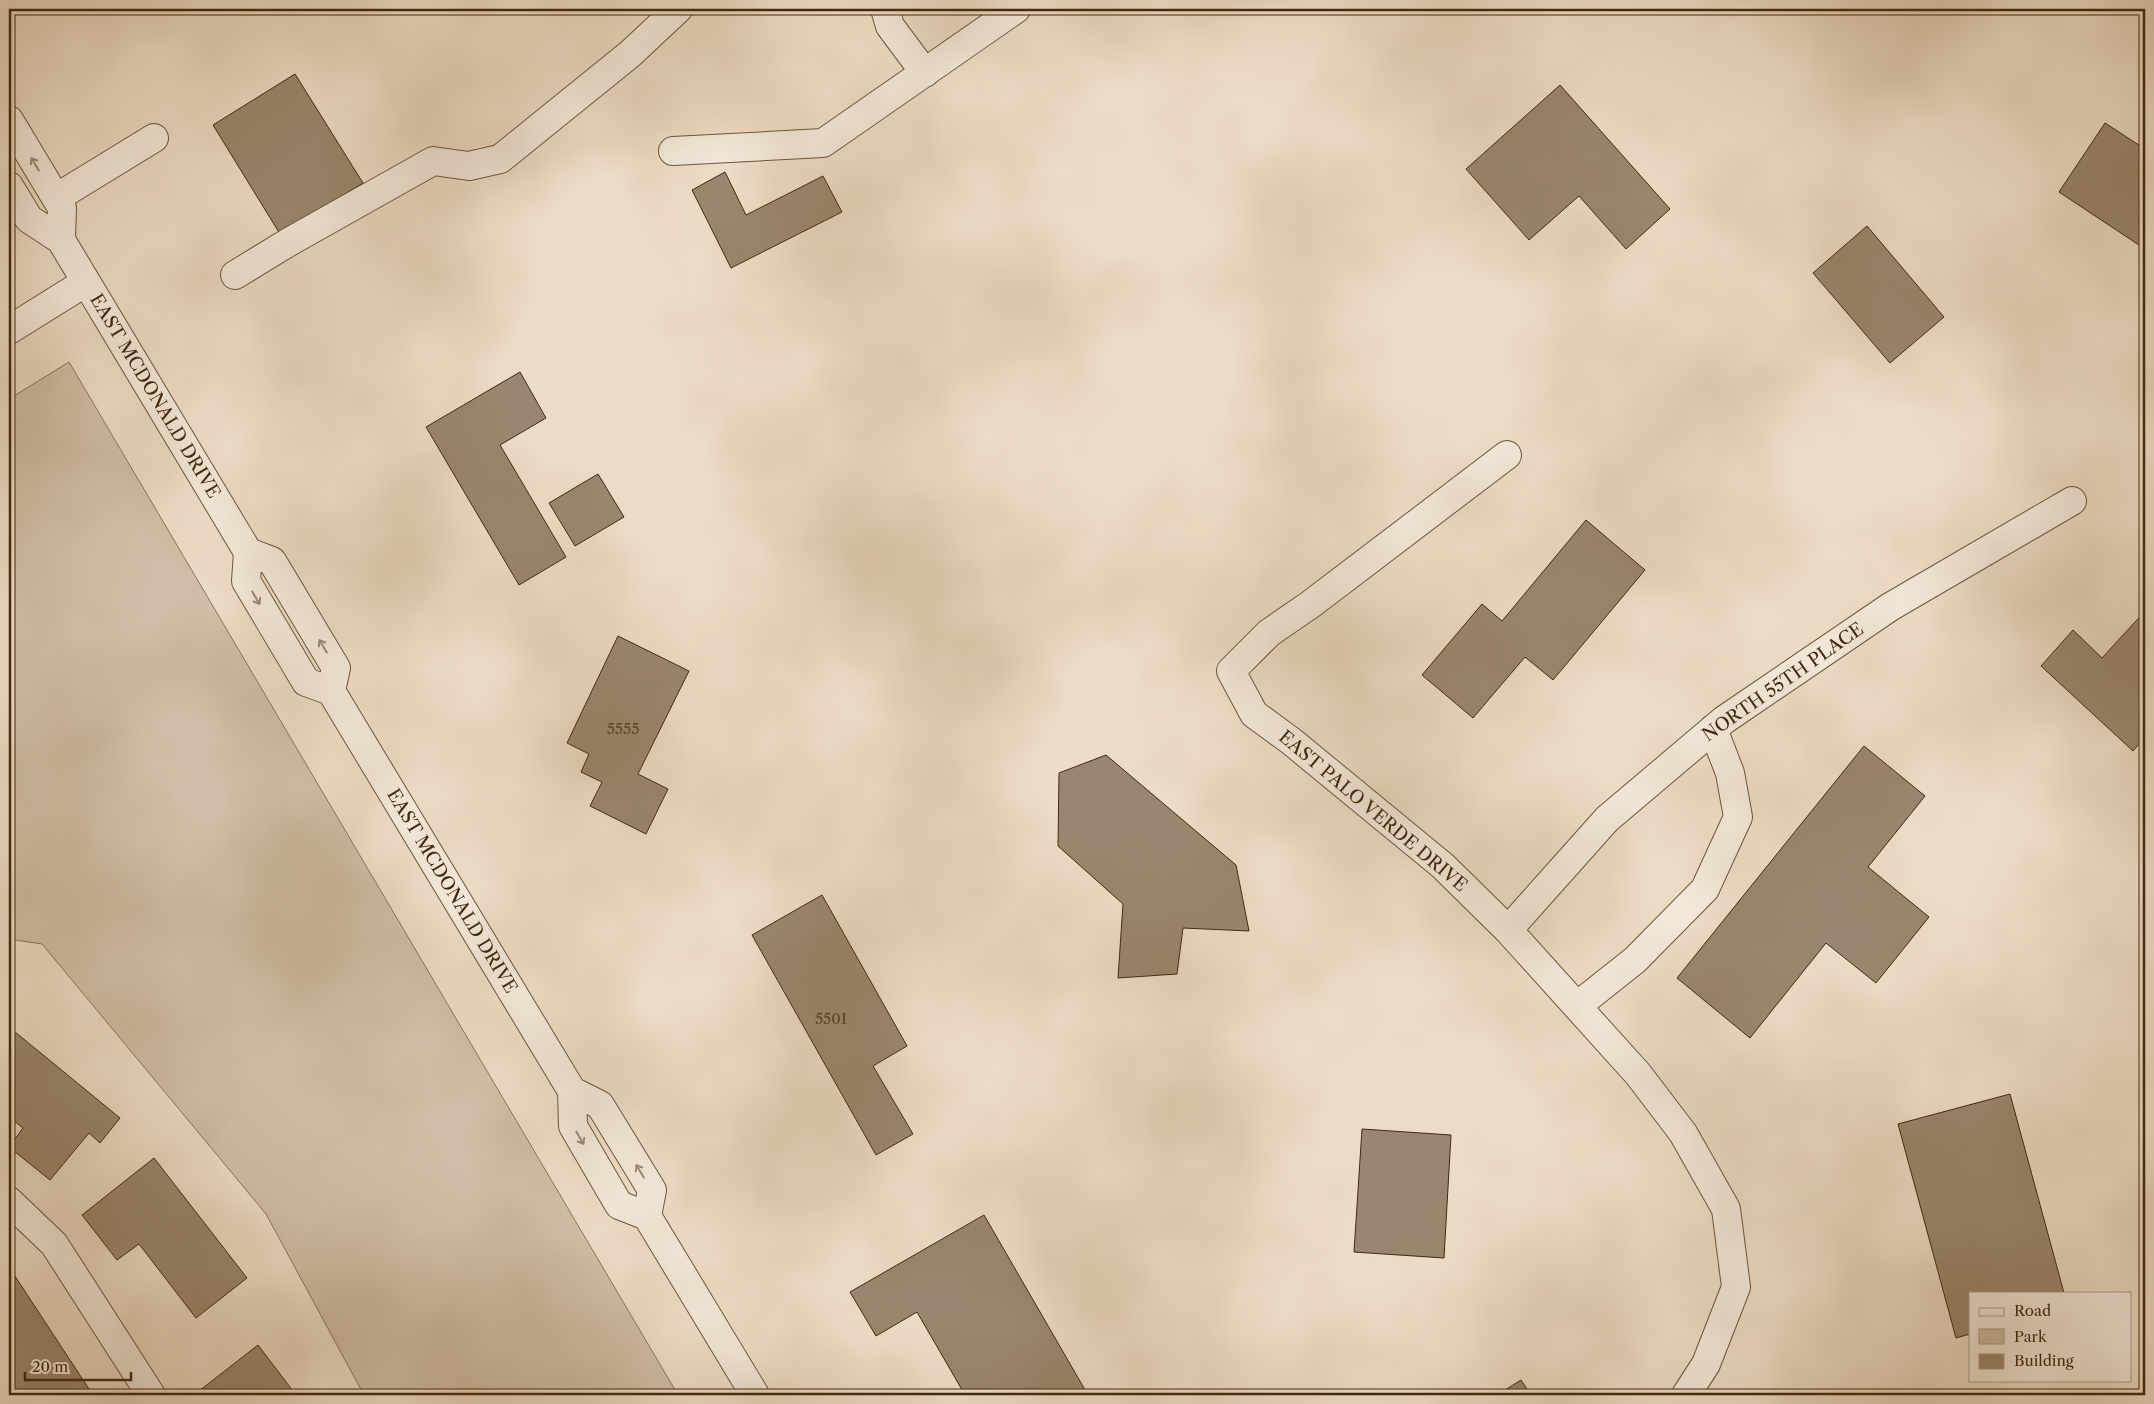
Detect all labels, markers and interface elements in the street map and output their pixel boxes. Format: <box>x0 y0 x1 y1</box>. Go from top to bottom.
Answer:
one-way arrow <box>30 157 40 171</box>
street label: EAST MCDONALD DRIVE <box>85 290 225 502</box>
one-way arrow <box>251 590 261 604</box>
street label: NORTH 55TH PLACE <box>1698 618 1868 746</box>
one-way arrow <box>318 639 328 654</box>
house number: 5555 <box>607 719 639 738</box>
street label: EAST PALO VERDE DRIVE <box>1274 726 1472 896</box>
street label: EAST MCDONALD DRIVE <box>382 785 522 997</box>
house number: 5501 <box>815 1009 848 1028</box>
one-way arrow <box>576 1130 586 1144</box>
one-way arrow <box>635 1165 645 1179</box>
legend <box>1969 1292 2132 1382</box>
text: Road <box>2014 1301 2051 1320</box>
text: Park <box>2014 1327 2048 1346</box>
scale bar <box>25 1349 131 1381</box>
text: Building <box>2014 1351 2074 1370</box>
text: 20 m <box>32 1357 68 1376</box>

